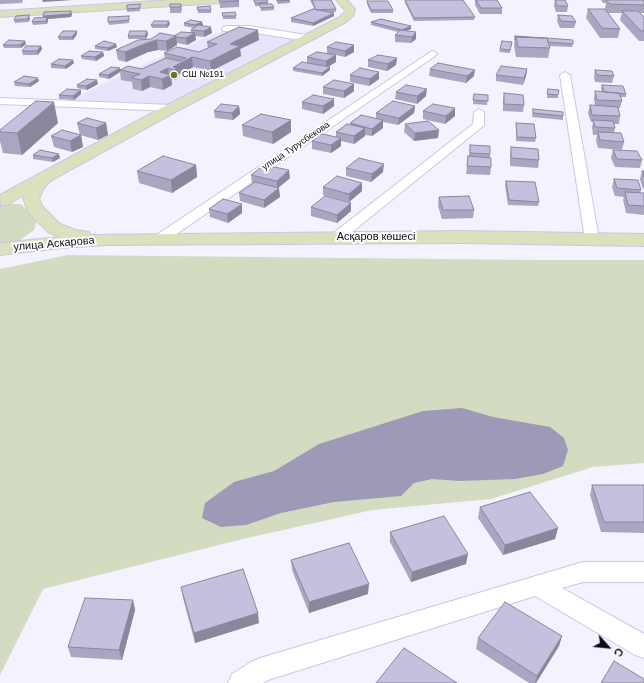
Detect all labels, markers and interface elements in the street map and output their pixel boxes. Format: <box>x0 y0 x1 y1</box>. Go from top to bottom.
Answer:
marker: СШ №191 <box>169 70 179 80</box>
place label: СШ №191 <box>182 70 224 80</box>
street label: улица Турусбекова <box>260 119 332 173</box>
street label: Асқаров көшесі <box>337 230 415 244</box>
street label: улица Аскарова <box>13 234 95 254</box>
north arrow <box>588 627 628 667</box>
text: С <box>612 646 626 659</box>

